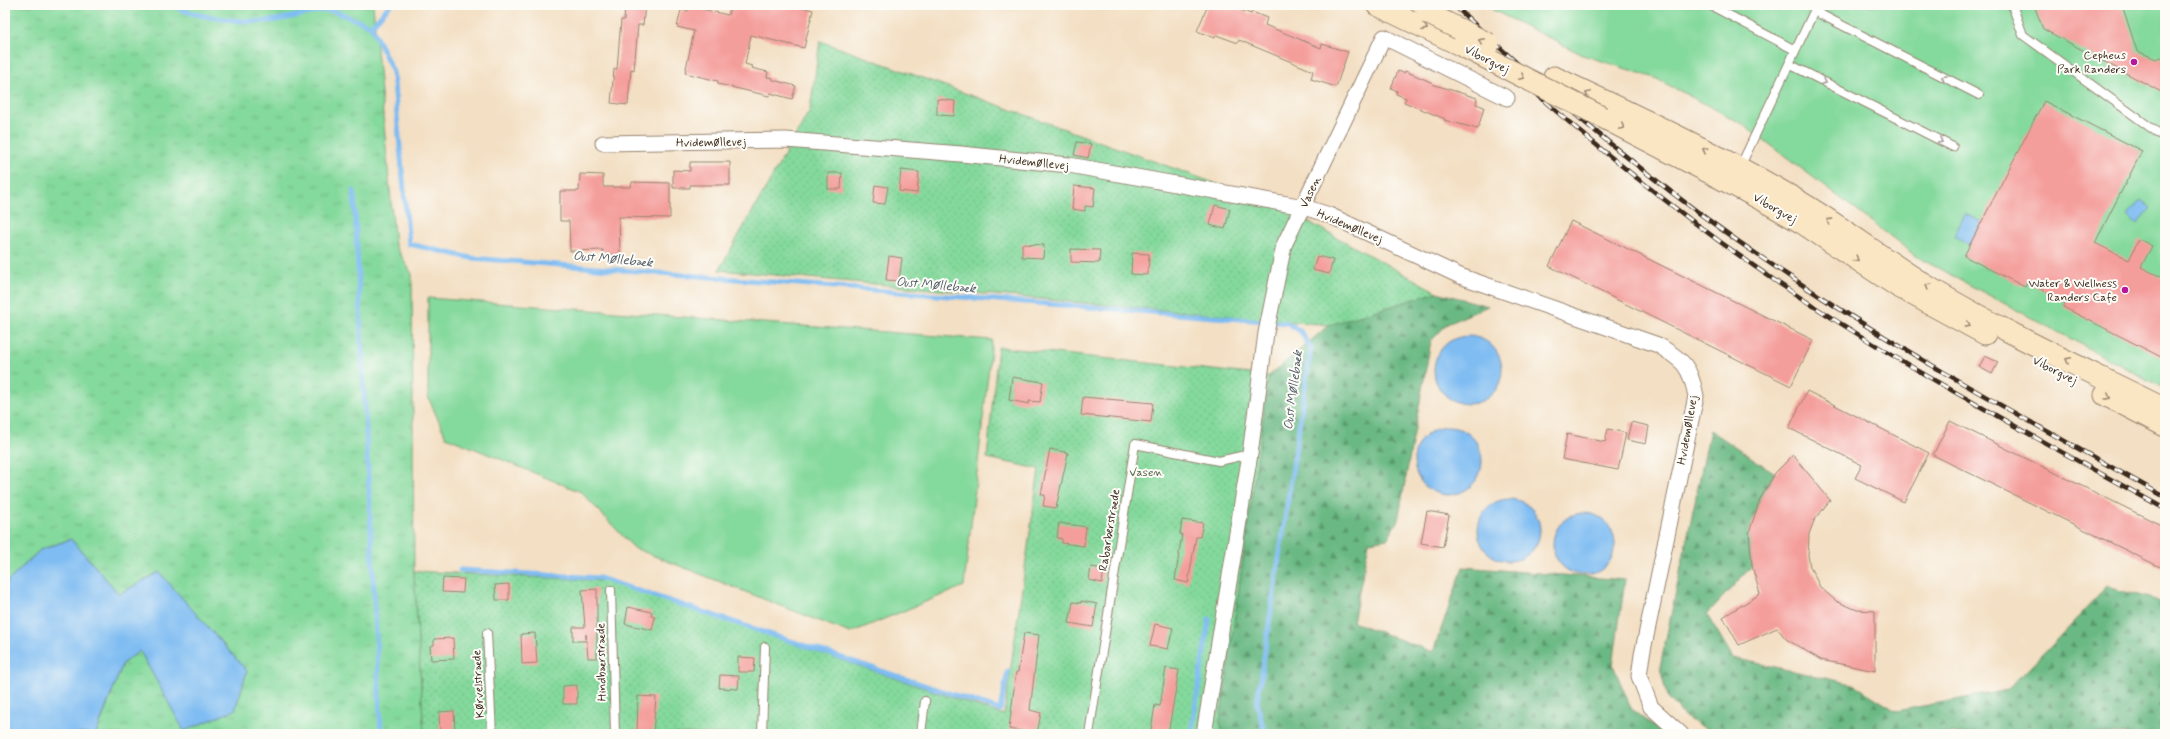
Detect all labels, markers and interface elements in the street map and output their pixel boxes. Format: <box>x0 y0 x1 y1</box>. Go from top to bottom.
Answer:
one-way arrow <box>1420 23 1428 31</box>
one-way arrow <box>1478 38 1486 45</box>
street label: Viborgvej <box>1461 42 1512 78</box>
place label: Cepheus Park Randers <box>2057 48 2127 78</box>
marker: Cepheus Park Randers <box>2129 57 2139 67</box>
one-way arrow <box>1517 72 1525 79</box>
one-way arrow <box>1941 75 1949 82</box>
one-way arrow <box>1819 77 1827 85</box>
one-way arrow <box>1585 91 1593 99</box>
one-way arrow <box>1618 122 1626 130</box>
street label: Hvidemøllevej <box>676 134 746 152</box>
one-way arrow <box>1935 136 1943 144</box>
one-way arrow <box>1702 147 1710 155</box>
street label: Hvidemøllevej <box>998 151 1070 175</box>
street label: Vasen <box>1296 173 1326 211</box>
street label: Viborgvej <box>1750 190 1799 228</box>
street label: Hvidemøllevej <box>1314 206 1385 248</box>
one-way arrow <box>1826 218 1833 226</box>
water label: Oust Møllebæk <box>572 248 655 272</box>
one-way arrow <box>1852 254 1859 262</box>
water label: Oust Møllebæk <box>895 274 978 298</box>
place label: Water & Wellness Randers Cafe <box>2028 276 2117 306</box>
one-way arrow <box>1925 284 1932 291</box>
marker: Water & Wellness Randers Cafe <box>2120 285 2130 295</box>
one-way arrow <box>1963 320 1971 328</box>
water label: Oust Møllebæk <box>1280 348 1307 431</box>
street label: Viborgvej <box>2029 353 2080 389</box>
one-way arrow <box>2064 357 2072 365</box>
one-way arrow <box>2104 392 2111 400</box>
street label: Hvidemøllevej <box>1674 394 1702 466</box>
park label: Vasen <box>1129 465 1163 481</box>
street label: Rabarberstræde <box>1096 488 1124 572</box>
street label: Hindbærstræde <box>593 623 611 701</box>
street label: Kørvelstræde <box>469 649 489 719</box>

